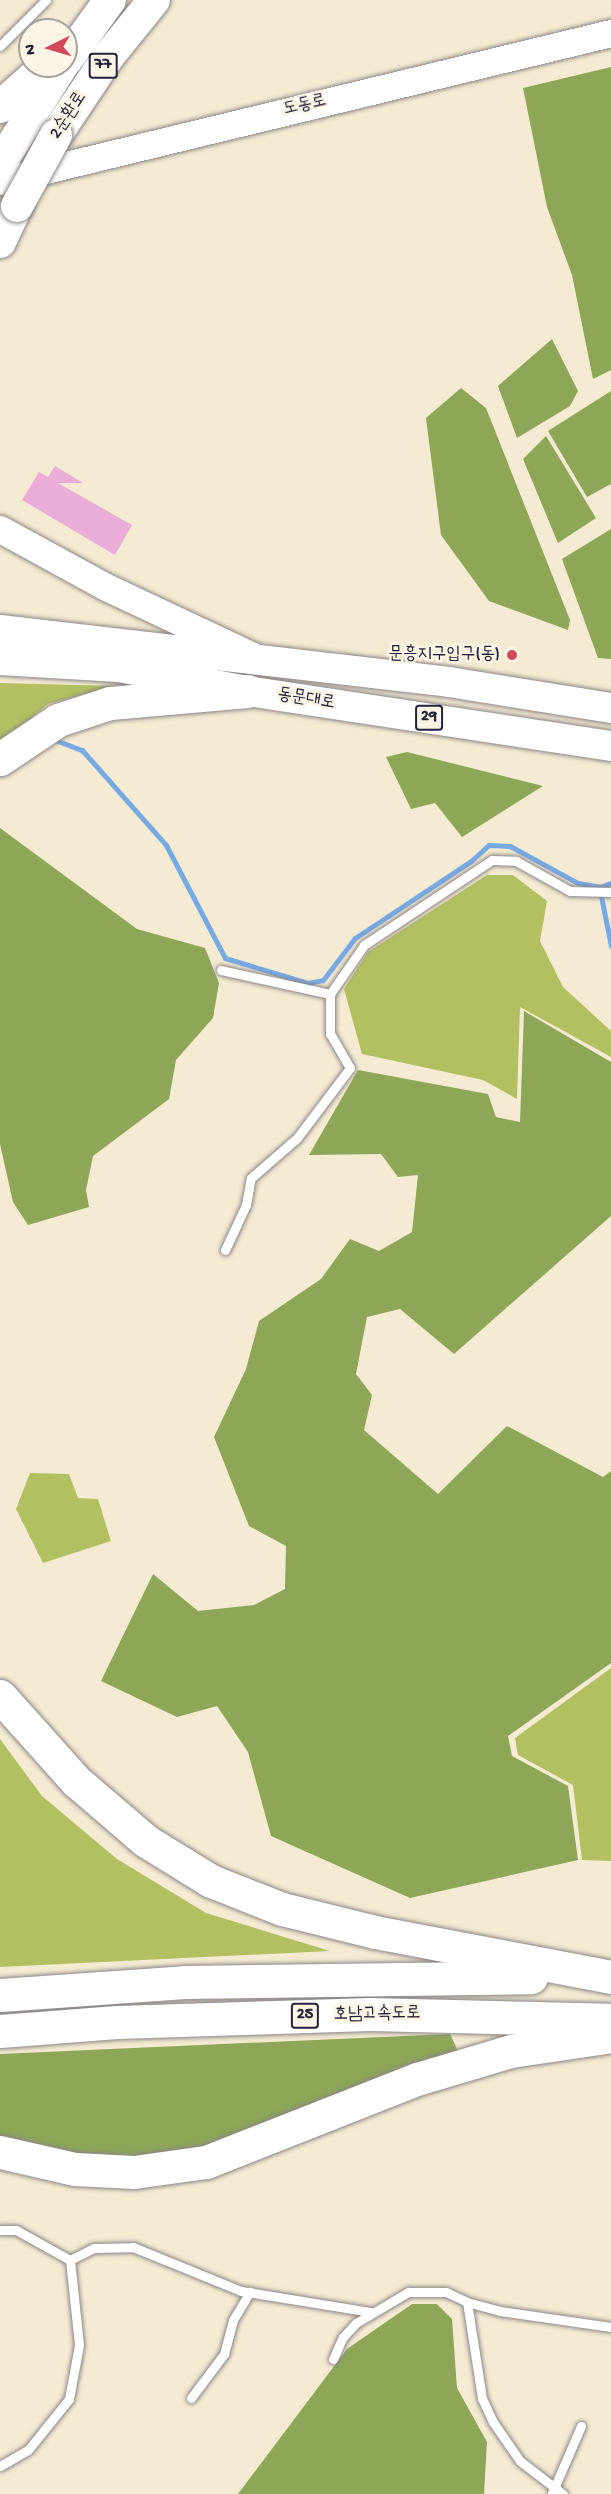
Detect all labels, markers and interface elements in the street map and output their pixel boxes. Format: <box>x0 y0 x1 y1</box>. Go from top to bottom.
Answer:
north arrow <box>18 18 78 78</box>
text: N <box>22 43 41 55</box>
road number: 77 <box>88 53 118 79</box>
street label: 2순환로 <box>46 88 92 144</box>
street label: 도동로 <box>281 91 329 121</box>
place label: 문흥지구입구(동) <box>388 644 500 666</box>
marker: 문흥지구입구(동) <box>505 648 519 662</box>
street label: 동문대로 <box>276 685 336 715</box>
road number: 29 <box>414 705 444 731</box>
road number: 25 <box>290 2003 320 2029</box>
street label: 호남고속도로 <box>333 2003 421 2027</box>

